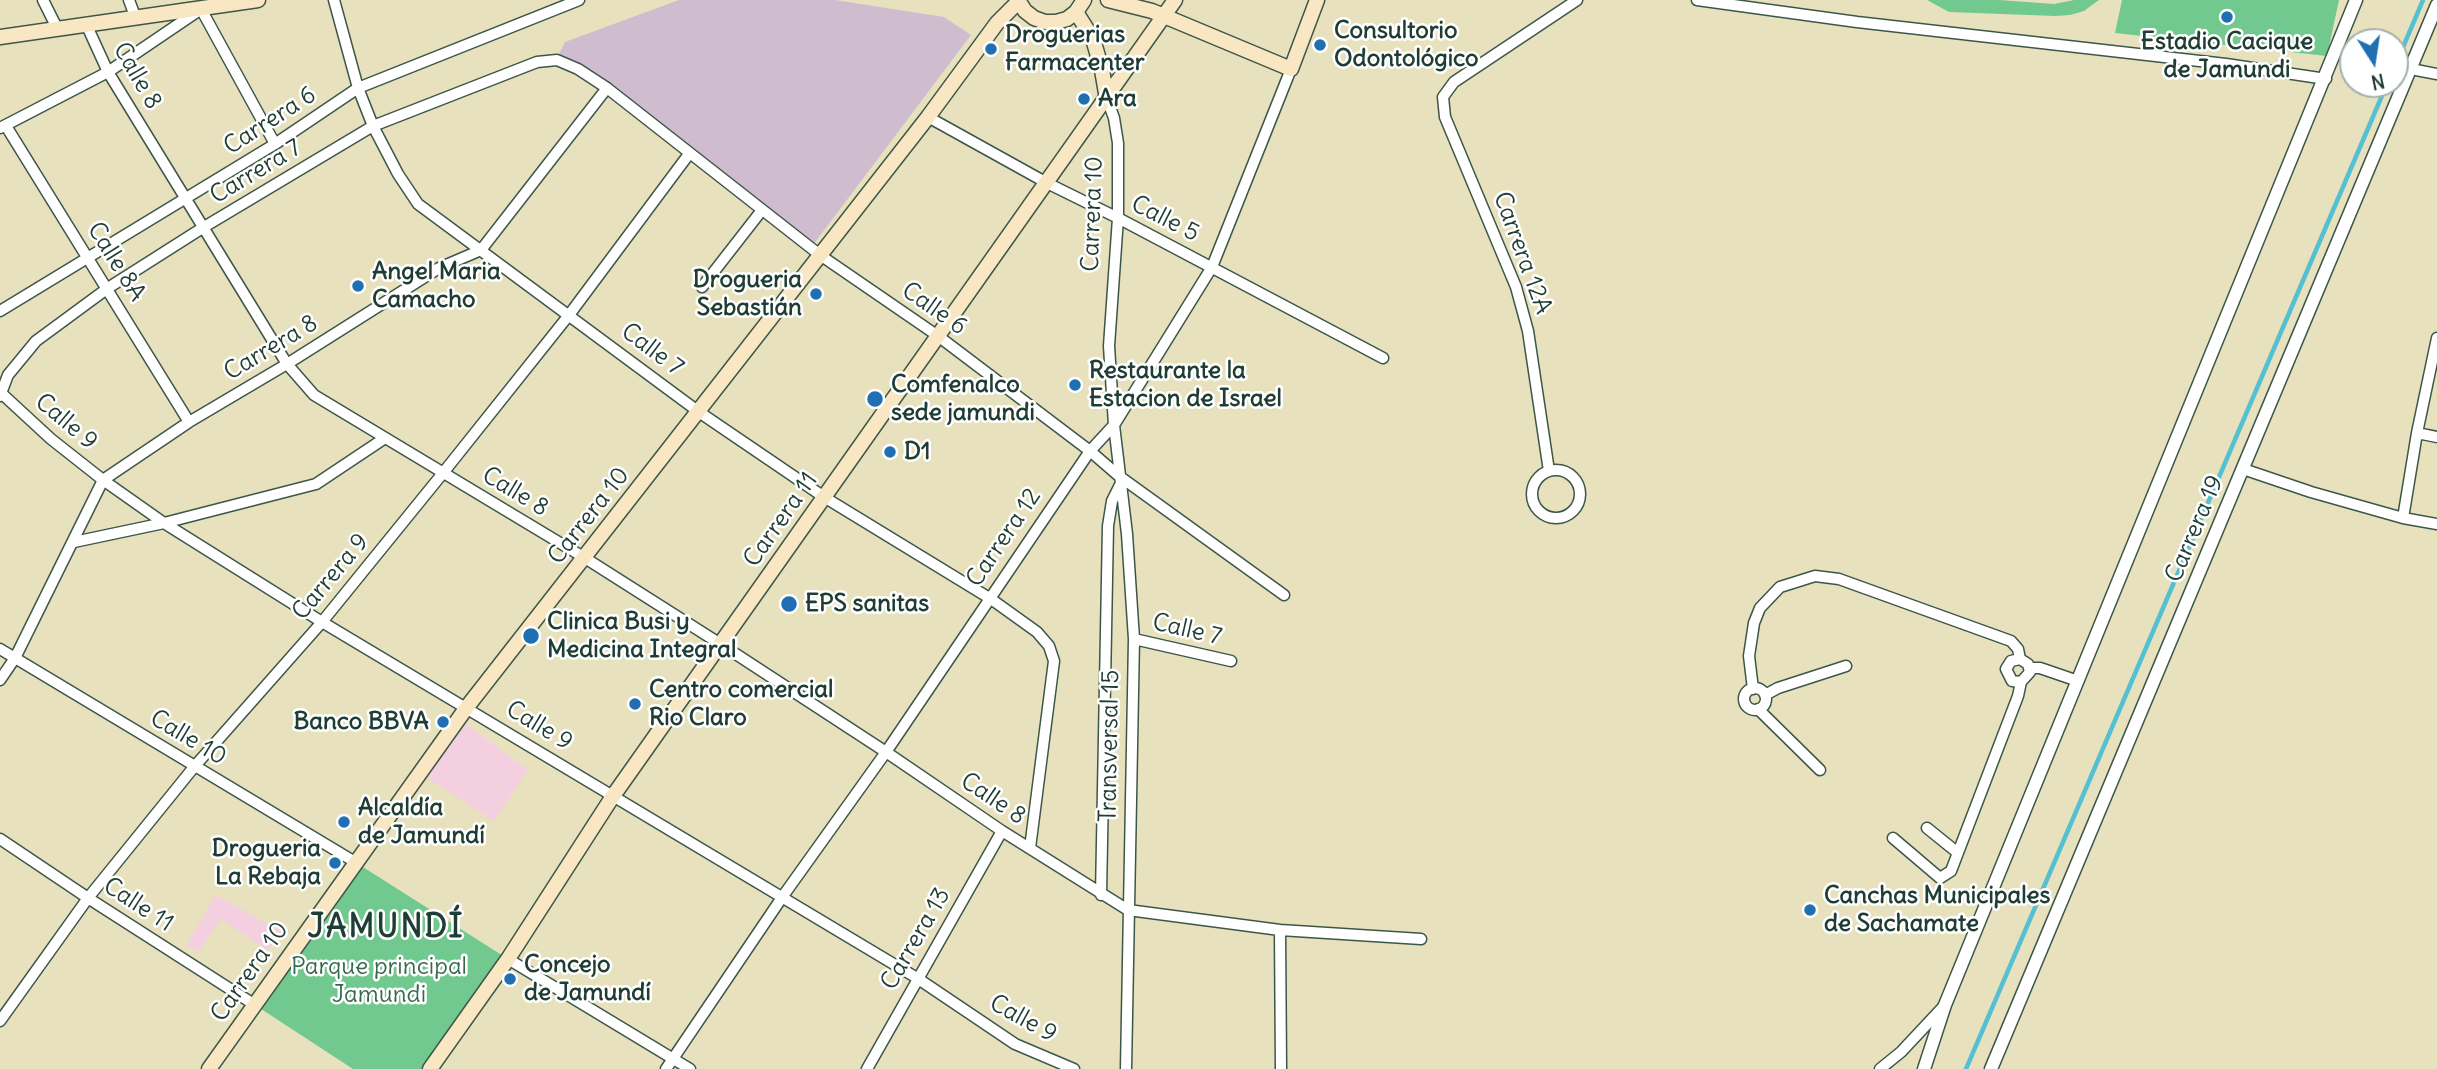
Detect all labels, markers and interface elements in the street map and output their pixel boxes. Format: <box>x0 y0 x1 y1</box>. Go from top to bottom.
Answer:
marker: Estadio Cacique de Jamundi <box>2219 9 2235 25</box>
place label: Consultorio Odontológico <box>1334 17 1479 73</box>
place label: Droguerias Farmacenter <box>1005 21 1145 77</box>
place label: Estadio Cacique de Jamundi <box>2141 28 2313 84</box>
north arrow <box>2339 28 2409 98</box>
street label: Calle 8 <box>106 37 168 115</box>
marker: Consultorio Odontológico <box>1312 37 1328 53</box>
marker: Droguerias Farmacenter <box>983 41 999 57</box>
text: N <box>2369 68 2387 95</box>
street label: Carrera 6 <box>219 81 321 161</box>
place label: Ara <box>1098 85 1137 113</box>
marker: Ara <box>1076 91 1092 107</box>
street label: Carrera 7 <box>205 133 307 211</box>
street label: Carrera 10 <box>1077 156 1109 272</box>
street label: Carrera 12A <box>1487 188 1557 318</box>
street label: Calle 5 <box>1126 190 1204 248</box>
street label: Calle 8A <box>80 217 152 307</box>
place label: Angel Maria Camacho <box>372 258 501 314</box>
place label: Drogueria Sebastián <box>693 266 802 322</box>
street label: Calle 6 <box>896 276 972 342</box>
marker: Angel Maria Camacho <box>350 278 366 294</box>
marker: Drogueria Sebastián <box>808 286 824 302</box>
street label: Carrera 8 <box>219 309 323 387</box>
street label: Calle 7 <box>615 317 689 383</box>
place label: Restaurante la Estacion de Israel <box>1089 357 1282 413</box>
place label: Comfenalco sede jamundi <box>891 371 1035 427</box>
marker: Restaurante la Estacion de Israel <box>1067 377 1083 393</box>
street label: Calle 9 <box>29 388 103 456</box>
marker: Comfenalco sede jamundi <box>865 389 885 409</box>
place label: D1 <box>904 438 931 466</box>
marker: D1 <box>882 444 898 460</box>
street label: Calle 8 <box>476 461 554 523</box>
street label: Carrera 10 <box>542 462 636 570</box>
street label: Carrera 11 <box>738 467 824 573</box>
street label: Carrera 19 <box>2160 471 2230 587</box>
street label: Carrera 12 <box>961 483 1047 593</box>
street label: Carrera 9 <box>287 528 375 626</box>
place label: EPS sanitas <box>805 590 929 618</box>
marker: EPS sanitas <box>779 594 799 614</box>
place label: Clinica Busi y Medicina Integral <box>547 608 736 664</box>
street label: Calle 7 <box>1149 608 1225 652</box>
marker: Clinica Busi y Medicina Integral <box>521 626 541 646</box>
street label: Transversal 15 <box>1094 670 1126 822</box>
place label: Centro comercial Rio Claro <box>649 676 833 732</box>
street label: Calle 9 <box>501 695 577 757</box>
marker: Centro comercial Rio Claro <box>627 696 643 712</box>
street label: Calle 10 <box>145 704 231 772</box>
place label: Banco BBVA <box>293 708 429 736</box>
marker: Banco BBVA <box>435 714 451 730</box>
street label: Calle 8 <box>955 767 1031 831</box>
place label: Alcaldía de Jamundí <box>358 794 485 850</box>
marker: Alcaldía de Jamundí <box>336 814 352 830</box>
place label: Drogueria La Rebaja <box>212 835 321 891</box>
marker: Drogueria La Rebaja <box>327 855 343 871</box>
street label: Calle 11 <box>98 872 178 938</box>
place label: Canchas Municipales de Sachamate <box>1824 882 2050 938</box>
street label: Carrera 13 <box>875 883 957 995</box>
marker: Canchas Municipales de Sachamate <box>1802 902 1818 918</box>
district label: JAMUNDÍ <box>308 909 464 947</box>
street label: Carrera 10 <box>205 916 295 1028</box>
place label: Concejo de Jamundí <box>524 951 651 1007</box>
park label: Parque principal Jamundi <box>291 953 467 1009</box>
marker: Concejo de Jamundí <box>502 971 518 987</box>
street label: Calle 9 <box>984 989 1062 1049</box>

